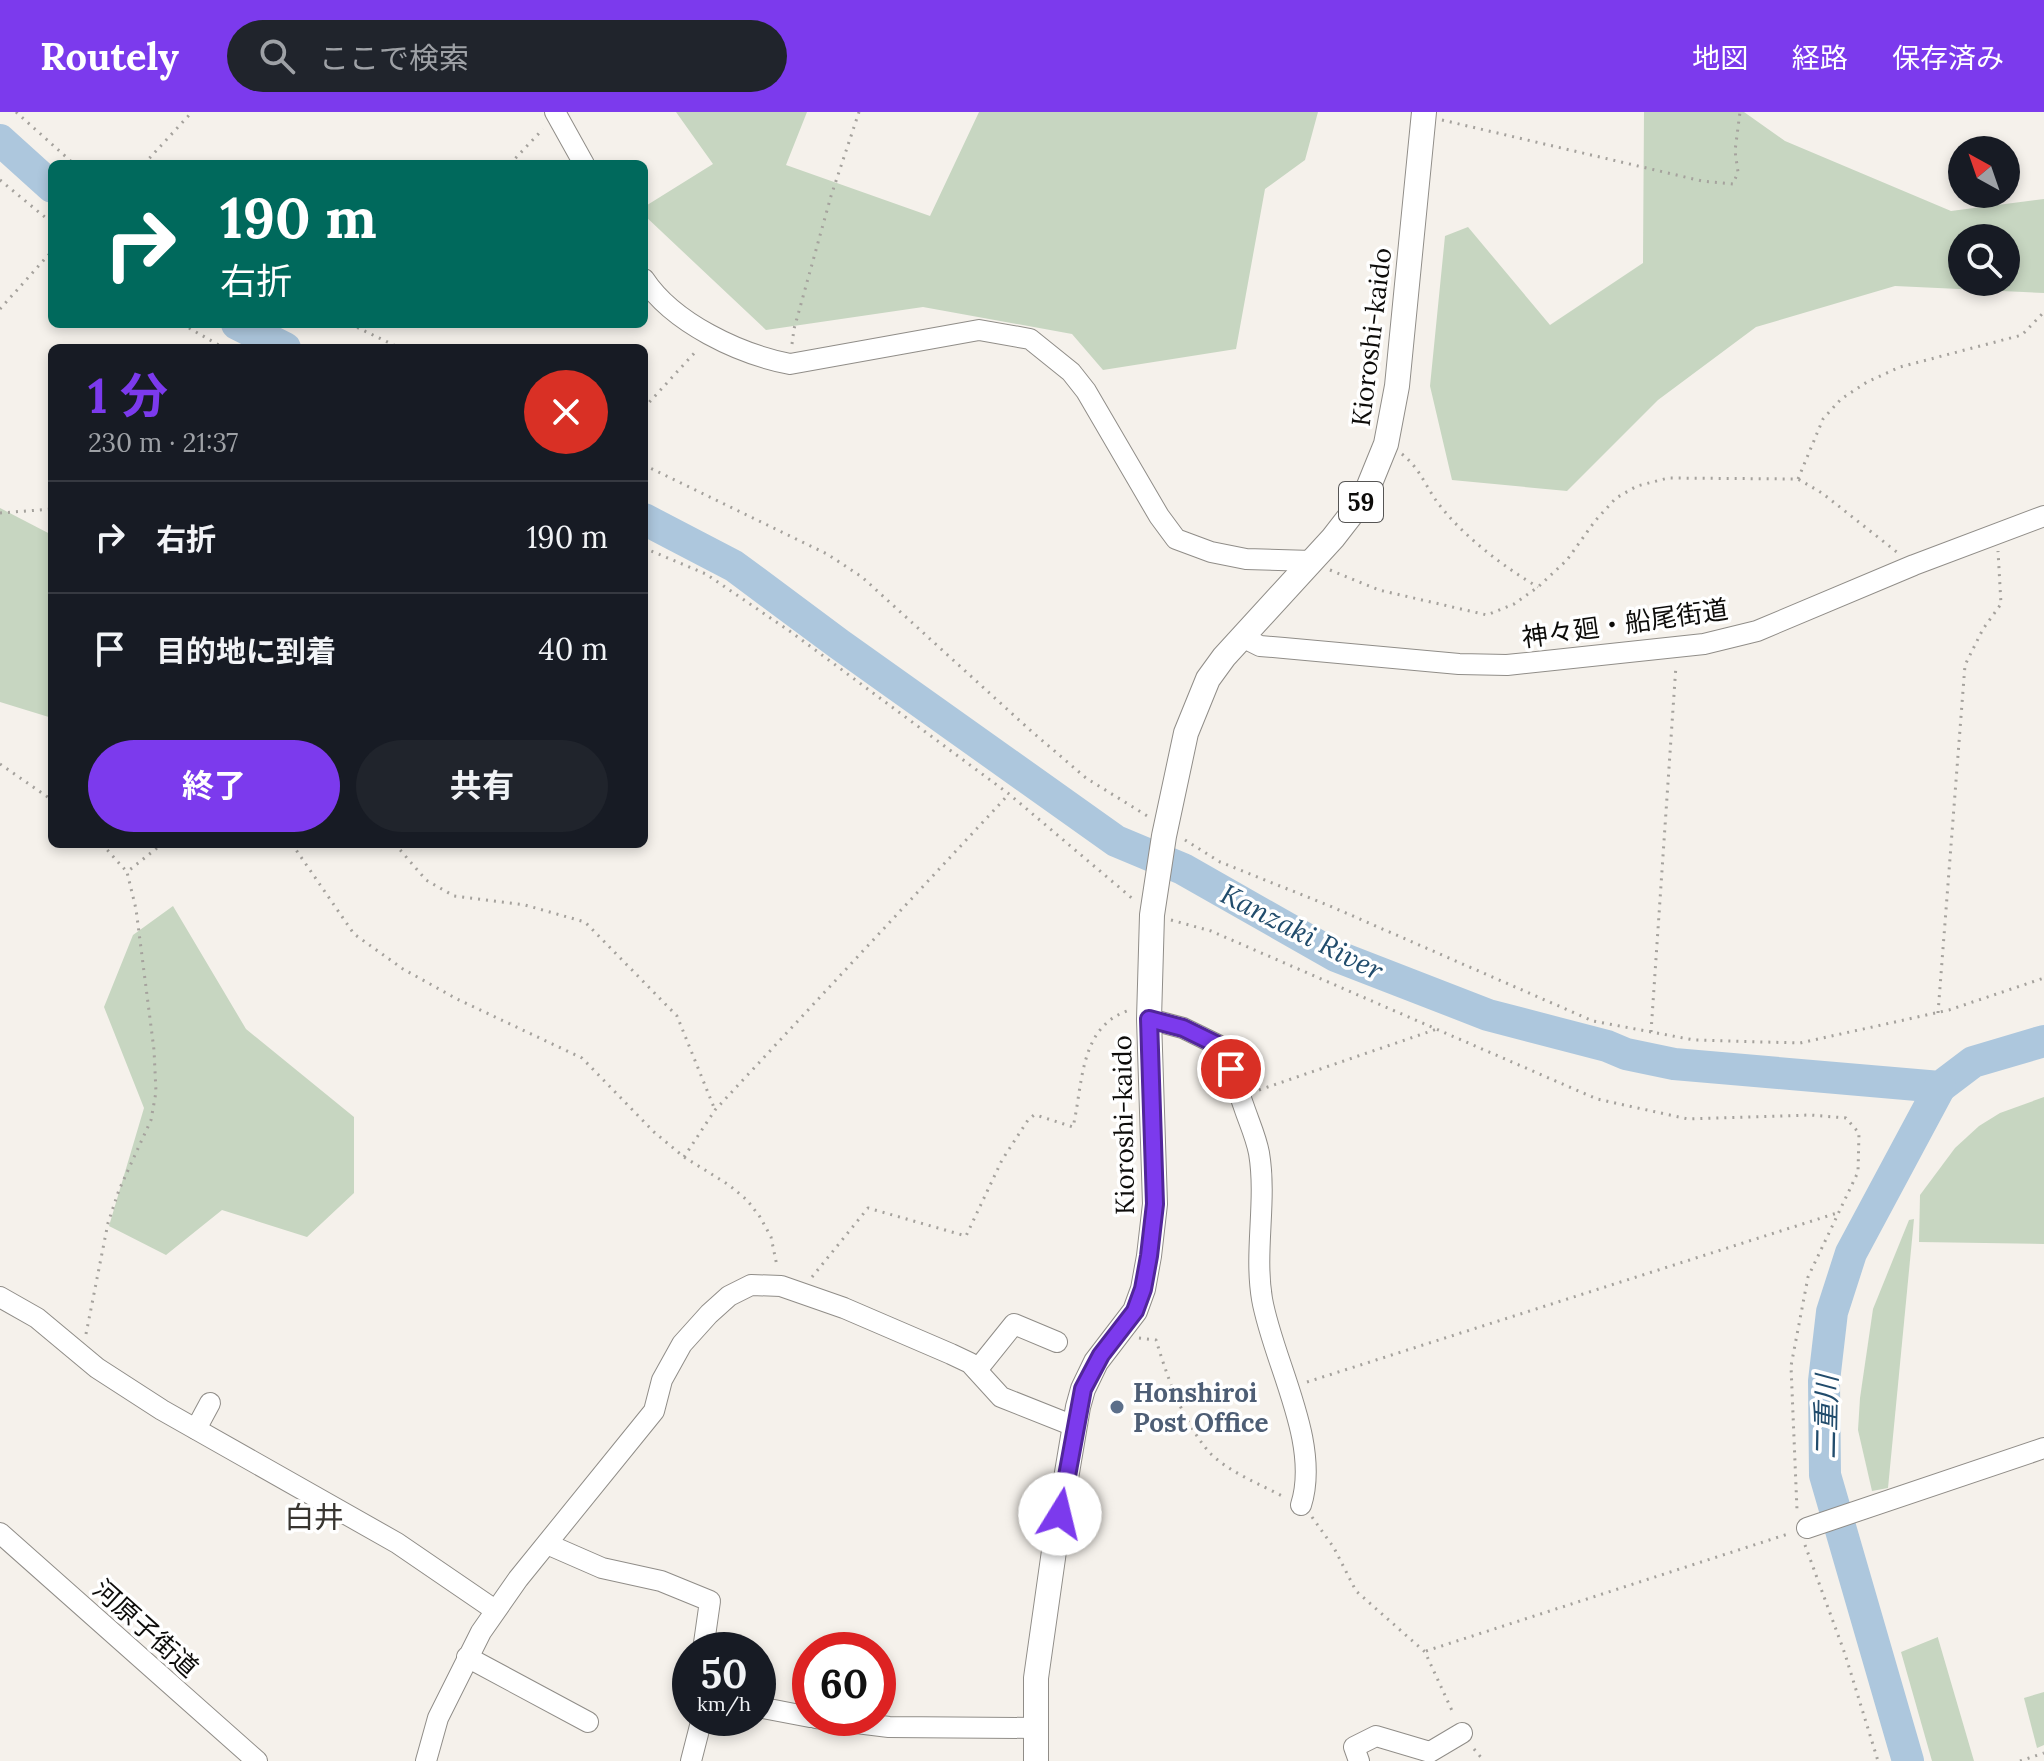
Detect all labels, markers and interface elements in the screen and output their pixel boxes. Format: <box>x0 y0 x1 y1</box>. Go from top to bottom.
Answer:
search box <box>227 20 787 92</box>
text: Routely <box>40 32 179 80</box>
icon: search <box>255 34 299 78</box>
text: ここで検索 <box>319 39 469 77</box>
text: 地図 <box>1692 40 1748 76</box>
text: 経路 <box>1792 40 1848 76</box>
text: 保存済み <box>1892 40 2004 76</box>
north arrow <box>1948 136 2020 208</box>
map controls <box>1948 136 2020 296</box>
text: 190 m <box>220 182 377 253</box>
icon: right <box>88 192 192 296</box>
button: search <box>1948 224 2020 296</box>
street label: Kioroshi-kaido <box>1344 246 1398 428</box>
text: 右折 <box>220 258 292 304</box>
text: 1 分 <box>88 365 168 426</box>
button: close <box>524 370 608 454</box>
text: 230 m · 21:37 <box>88 426 238 459</box>
road number: 59 <box>1339 482 1383 522</box>
icon: right <box>88 515 132 559</box>
text: 190 m <box>526 518 608 556</box>
text: 右折 <box>156 520 216 558</box>
street label: 神々廻・船尾街道 <box>1520 592 1730 654</box>
icon: arrive <box>88 627 132 671</box>
text: 40 m <box>538 630 608 668</box>
text: 目的地に到着 <box>156 632 336 670</box>
button: 終了 <box>88 740 340 832</box>
button: 共有 <box>356 740 608 832</box>
water label: Kanzaki River <box>1215 876 1390 989</box>
street label: Kioroshi-kaido <box>1105 1035 1141 1215</box>
pin <box>1197 1035 1265 1103</box>
icon: arrive <box>1209 1047 1253 1091</box>
water label: 二重川 <box>1807 1372 1845 1459</box>
place label: Honshiroi Post Office <box>1133 1376 1268 1439</box>
marker: Honshiroi Post Office <box>1108 1398 1126 1416</box>
position arrow <box>1018 1472 1102 1556</box>
district label: 白井 <box>284 1498 344 1536</box>
street label: 河原子街道 <box>87 1572 205 1684</box>
speed limit sign: 60 <box>792 1632 896 1736</box>
text: 50 <box>700 1648 748 1699</box>
text: km/h <box>697 1691 751 1716</box>

